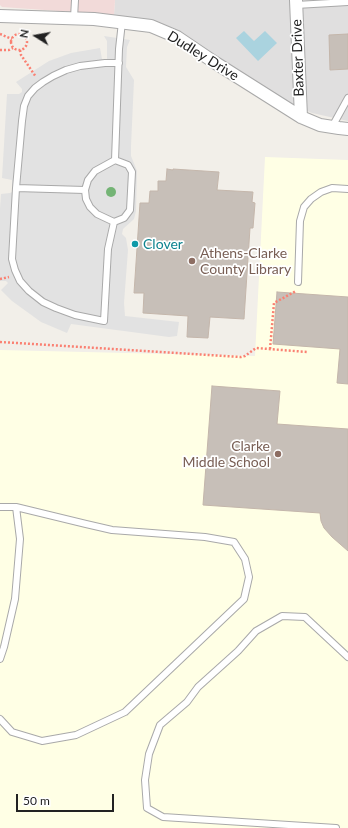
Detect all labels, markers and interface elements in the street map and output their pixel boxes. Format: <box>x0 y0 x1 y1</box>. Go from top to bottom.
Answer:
north arrow <box>16 16 56 56</box>
street label: Baxter Drive <box>288 19 308 97</box>
street label: Dudley Drive <box>164 27 242 85</box>
text: N <box>17 28 31 39</box>
place label: Clover <box>143 236 183 252</box>
marker: Clover <box>130 239 140 249</box>
place label: Athens-Clarke County Library <box>200 245 291 278</box>
marker: Athens-Clarke County Library <box>187 256 197 266</box>
place label: Clarke Middle School <box>183 438 270 470</box>
marker: Clarke Middle School <box>273 449 283 459</box>
scale bar <box>18 786 116 812</box>
text: 50 m <box>23 793 50 808</box>

